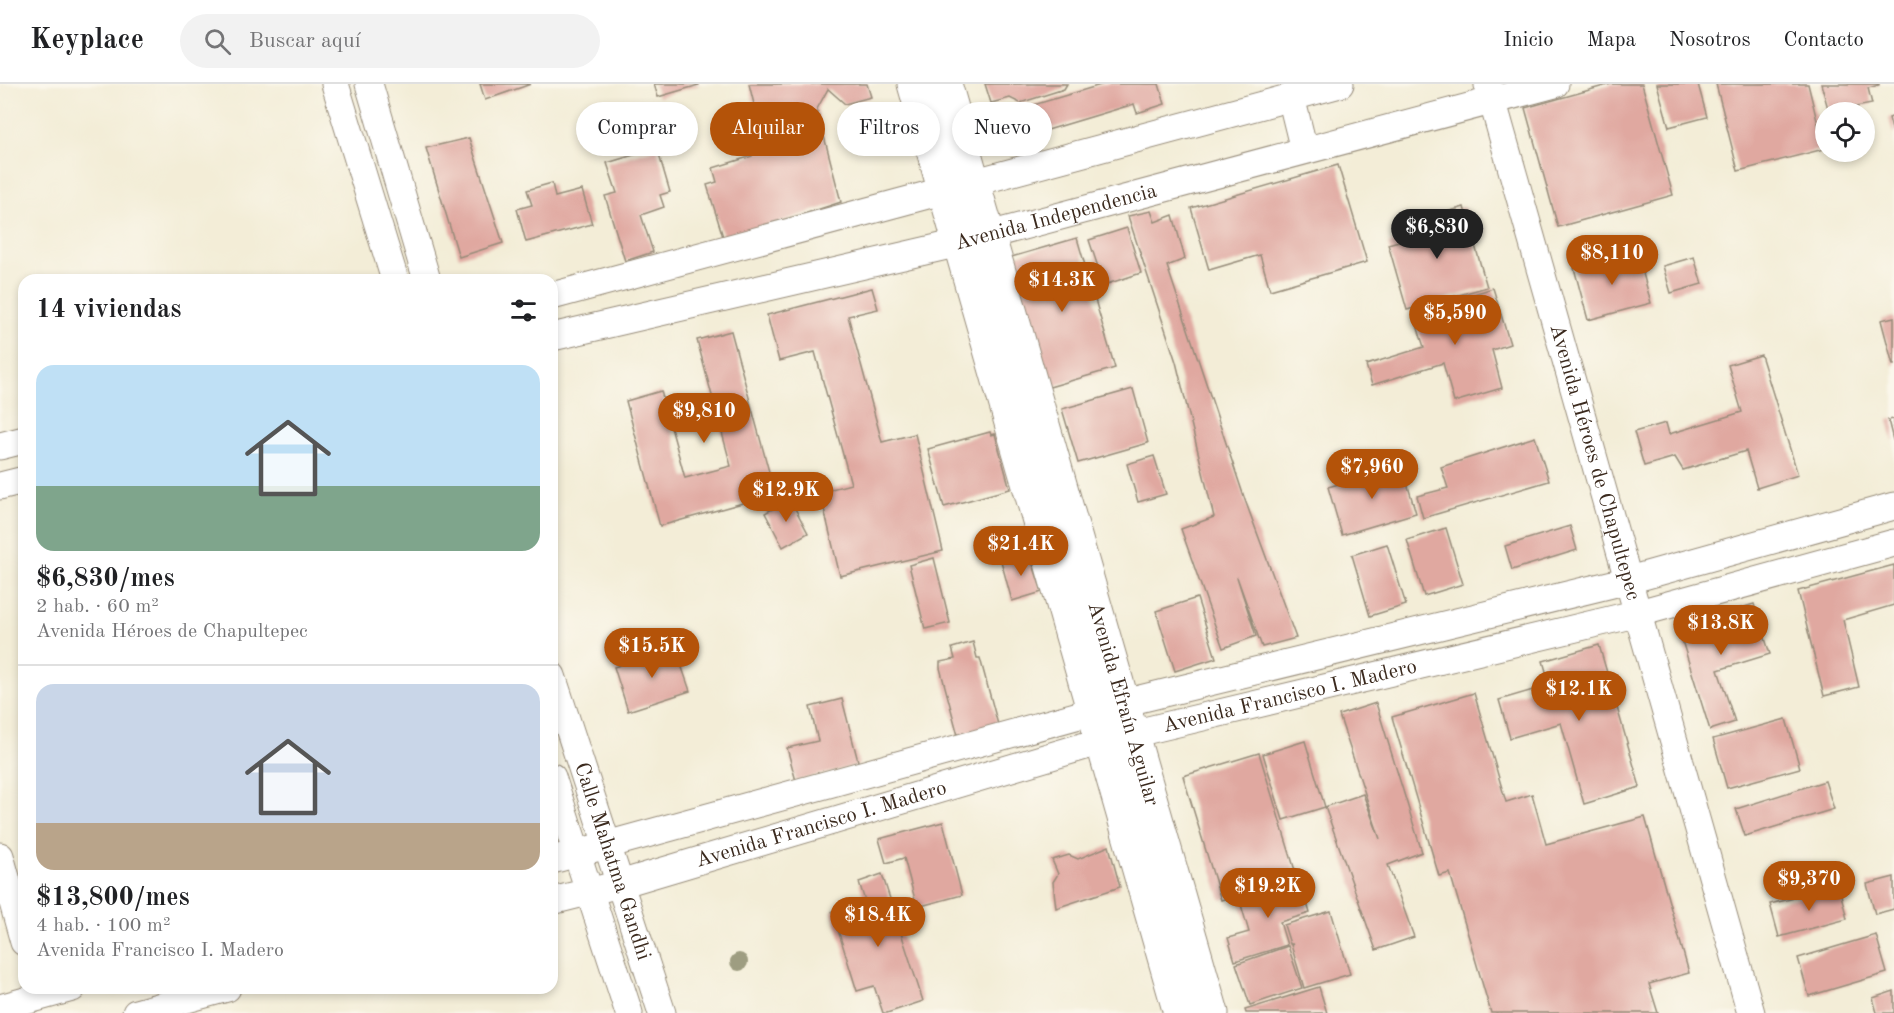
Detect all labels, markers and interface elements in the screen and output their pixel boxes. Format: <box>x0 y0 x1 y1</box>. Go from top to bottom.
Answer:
search box <box>180 14 600 68</box>
icon: search <box>201 25 234 58</box>
text: Keyplace <box>30 27 144 55</box>
text: Buscar aquí <box>249 30 361 52</box>
text: Inicio <box>1503 30 1554 51</box>
text: Mapa <box>1587 30 1636 51</box>
text: Nosotros <box>1669 30 1751 51</box>
text: Contacto <box>1784 30 1864 51</box>
chip: Comprar <box>576 102 698 156</box>
chip: Alquilar <box>710 102 825 156</box>
chip: Filtros <box>837 102 940 156</box>
chip: Nuevo <box>952 102 1052 156</box>
map controls <box>1815 102 1875 162</box>
button: locate <box>1815 102 1875 162</box>
street label: Avenida Independencia <box>953 180 1159 254</box>
pin: $6,830 <box>1388 209 1486 260</box>
text: $6,830 <box>1405 218 1469 238</box>
pin: $8,110 <box>1563 235 1661 286</box>
text: $8,110 <box>1580 244 1644 264</box>
pin: $14.3K <box>1013 262 1111 313</box>
text: $14.3K <box>1028 271 1096 291</box>
icon: filters <box>507 294 540 327</box>
pin: $5,590 <box>1406 295 1504 346</box>
text: 14 viviendas <box>36 297 182 323</box>
text: $5,590 <box>1423 304 1487 324</box>
street label: Avenida Héroes de Chapultepec <box>1546 322 1644 602</box>
pin: $9,810 <box>655 393 753 444</box>
text: $9,810 <box>672 402 736 422</box>
icon: home <box>234 404 342 512</box>
pin: $7,960 <box>1323 449 1421 500</box>
text: $7,960 <box>1340 458 1404 478</box>
pin: $12.9K <box>737 472 835 523</box>
text: $12.9K <box>752 481 820 501</box>
pin: $21.4K <box>972 526 1070 577</box>
text: $21.4K <box>987 535 1055 555</box>
text: $6,830/mes <box>36 566 175 592</box>
text: 2 hab. · 60 m² <box>36 597 159 617</box>
street label: Avenida Efraín Aguilar <box>1084 600 1163 809</box>
pin: $13.8K <box>1672 605 1770 656</box>
text: $13.8K <box>1687 614 1755 634</box>
text: Avenida Héroes de Chapultepec <box>36 622 308 642</box>
pin: $15.5K <box>603 628 701 679</box>
text: $15.5K <box>618 637 686 657</box>
street label: Avenida Francisco I. Madero <box>1161 656 1419 737</box>
pin: $12.1K <box>1530 671 1628 722</box>
text: $12.1K <box>1545 680 1613 700</box>
icon: home <box>234 723 342 831</box>
street label: Calle Mahatma Gandhi <box>571 760 655 963</box>
street label: Avenida Francisco I. Madero <box>693 777 949 871</box>
pin: $9,370 <box>1760 861 1858 912</box>
pin: $19.2K <box>1219 868 1317 919</box>
text: $9,370 <box>1777 870 1841 890</box>
text: $19.2K <box>1234 877 1302 897</box>
text: $13,800/mes <box>36 885 190 911</box>
pin: $18.4K <box>829 897 927 948</box>
text: $18.4K <box>844 906 912 926</box>
text: 4 hab. · 100 m² <box>36 916 170 936</box>
text: Avenida Francisco I. Madero <box>36 941 284 961</box>

